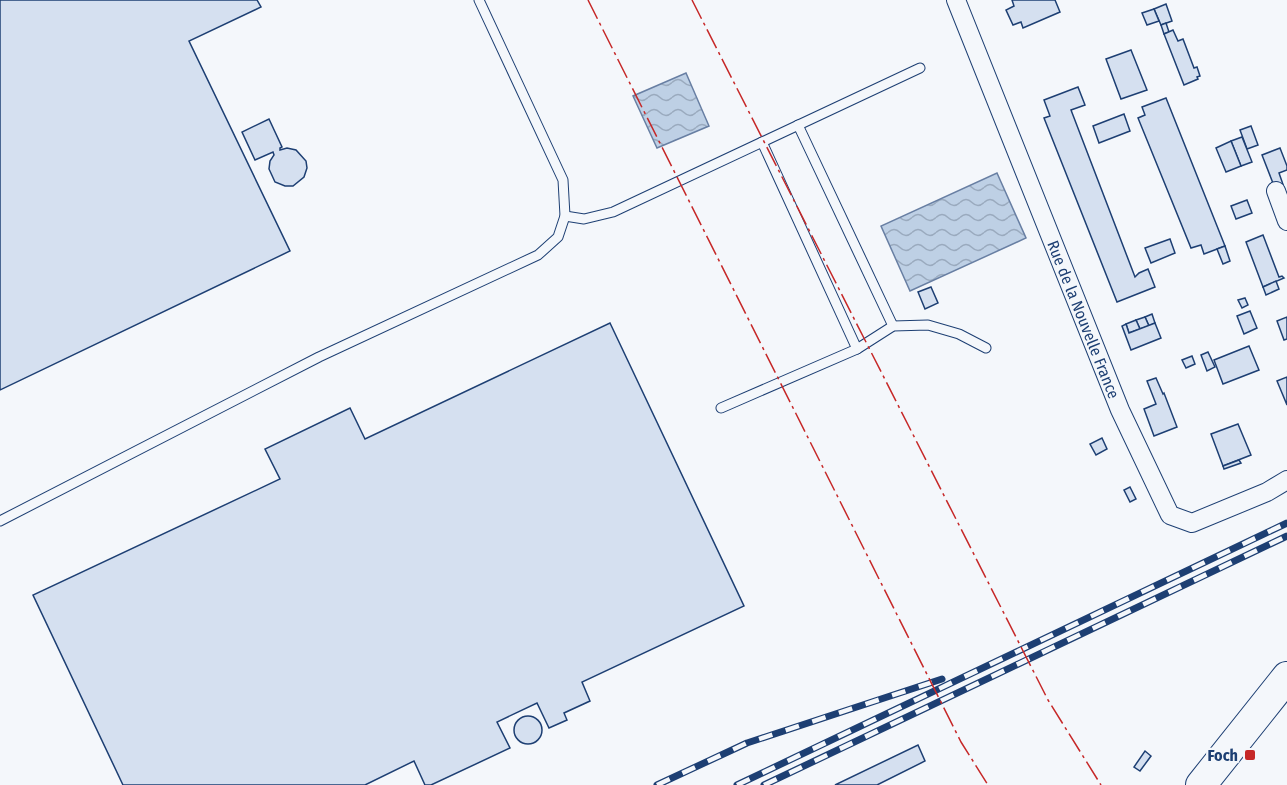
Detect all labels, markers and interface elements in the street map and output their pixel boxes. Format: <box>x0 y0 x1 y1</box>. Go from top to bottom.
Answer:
street label: Rue de la Nouvelle France <box>1044 238 1124 401</box>
place label: Foch <box>1208 746 1238 765</box>
marker: Foch <box>1243 748 1257 762</box>

